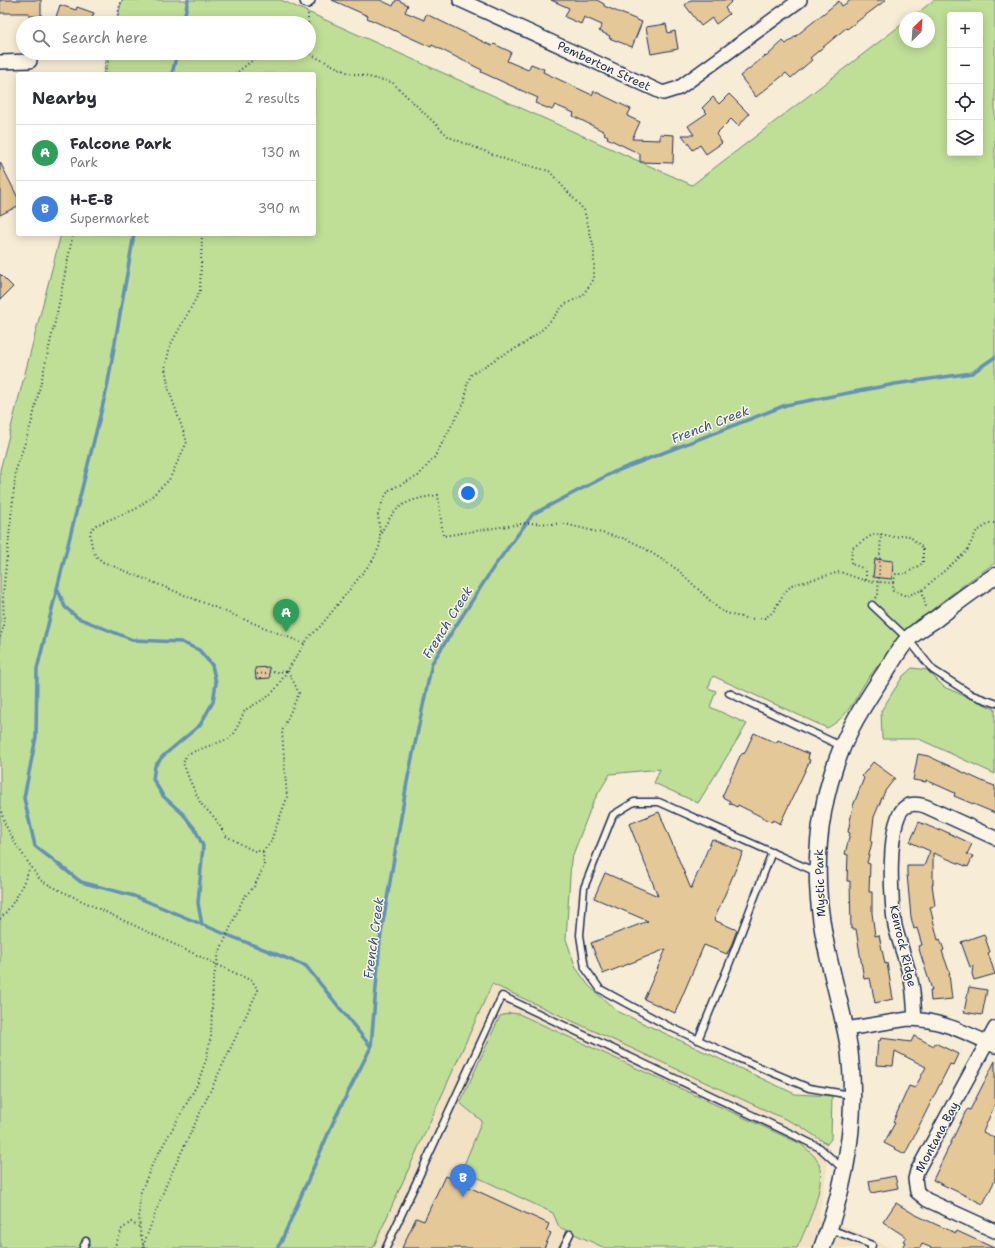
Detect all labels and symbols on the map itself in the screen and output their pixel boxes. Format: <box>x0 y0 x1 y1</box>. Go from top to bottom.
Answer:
north arrow <box>899 12 935 48</box>
street label: Pemberton Street <box>555 37 653 95</box>
water label: French Creek <box>669 402 752 447</box>
your location <box>458 483 478 503</box>
water label: French Creek <box>418 583 477 662</box>
pin: A <box>273 599 299 632</box>
street label: Mystic Park <box>811 849 829 917</box>
water label: French Creek <box>359 896 388 980</box>
street label: Kenrock Ridge <box>886 904 920 989</box>
street label: Montana Bay <box>912 1099 962 1175</box>
pin: B <box>450 1164 476 1197</box>

